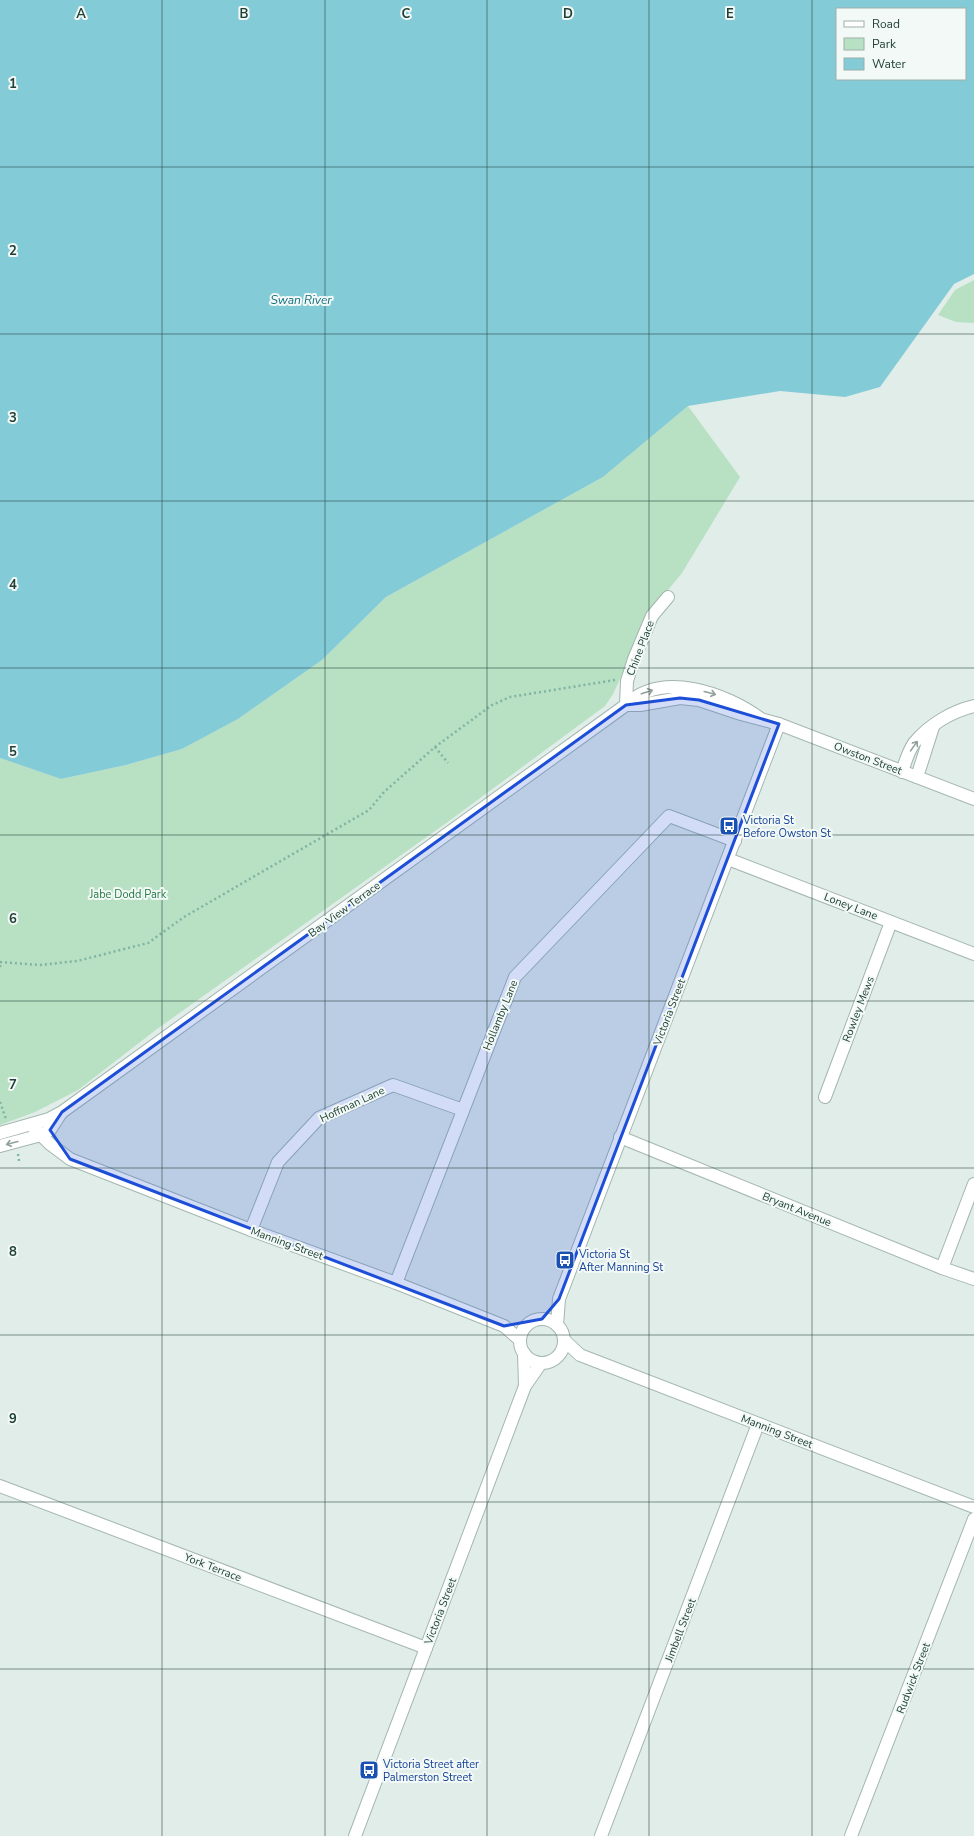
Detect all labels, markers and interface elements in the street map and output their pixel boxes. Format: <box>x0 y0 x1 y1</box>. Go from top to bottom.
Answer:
text: A <box>76 5 86 23</box>
text: B <box>240 5 249 23</box>
text: C <box>402 5 411 23</box>
text: D <box>563 5 573 23</box>
text: E <box>726 5 734 23</box>
legend <box>836 8 966 80</box>
text: Road <box>872 16 900 32</box>
text: Park <box>872 36 897 52</box>
text: Water <box>872 56 906 72</box>
text: 1 <box>9 75 17 93</box>
text: 2 <box>9 242 17 260</box>
water label: Swan River <box>270 292 332 308</box>
text: 3 <box>9 409 17 427</box>
text: 4 <box>9 576 17 594</box>
street label: Chine Place <box>623 618 658 678</box>
one-way arrow <box>640 688 653 695</box>
one-way arrow <box>703 689 716 697</box>
street label: Owston Street <box>832 739 904 778</box>
one-way arrow <box>910 741 918 752</box>
text: 5 <box>9 743 17 761</box>
place label: Victoria St Before Owston St <box>742 813 831 841</box>
bus stop icon: Victoria St Before Owston St <box>718 815 740 837</box>
street label: Bay View Terrace <box>305 878 384 941</box>
park label: Jabe Dodd Park <box>89 887 167 902</box>
street label: Loney Lane <box>822 889 880 924</box>
text: 6 <box>9 910 17 928</box>
street label: Rowley Mews <box>839 974 878 1044</box>
street label: Hollamby Lane <box>479 977 522 1053</box>
street label: Victoria Street <box>650 977 689 1049</box>
text: 7 <box>9 1076 17 1094</box>
street label: Hoffman Lane <box>317 1083 387 1126</box>
one-way arrow <box>6 1140 19 1147</box>
street label: Bryant Avenue <box>760 1189 834 1230</box>
street label: Manning Street <box>249 1223 325 1264</box>
text: 8 <box>9 1243 17 1261</box>
place label: Victoria St After Manning St <box>578 1247 663 1275</box>
bus stop icon: Victoria St After Manning St <box>554 1249 576 1271</box>
text: 9 <box>9 1410 17 1428</box>
street label: Manning Street <box>739 1411 815 1452</box>
street label: York Terrace <box>181 1549 244 1585</box>
street label: Victoria Street <box>421 1576 460 1648</box>
street label: Jimbell Street <box>661 1596 700 1665</box>
street label: Rudwick Street <box>893 1640 934 1716</box>
place label: Victoria Street after Palmerston Street <box>382 1757 479 1785</box>
bus stop icon: Victoria Street after Palmerston Street <box>358 1759 380 1781</box>

